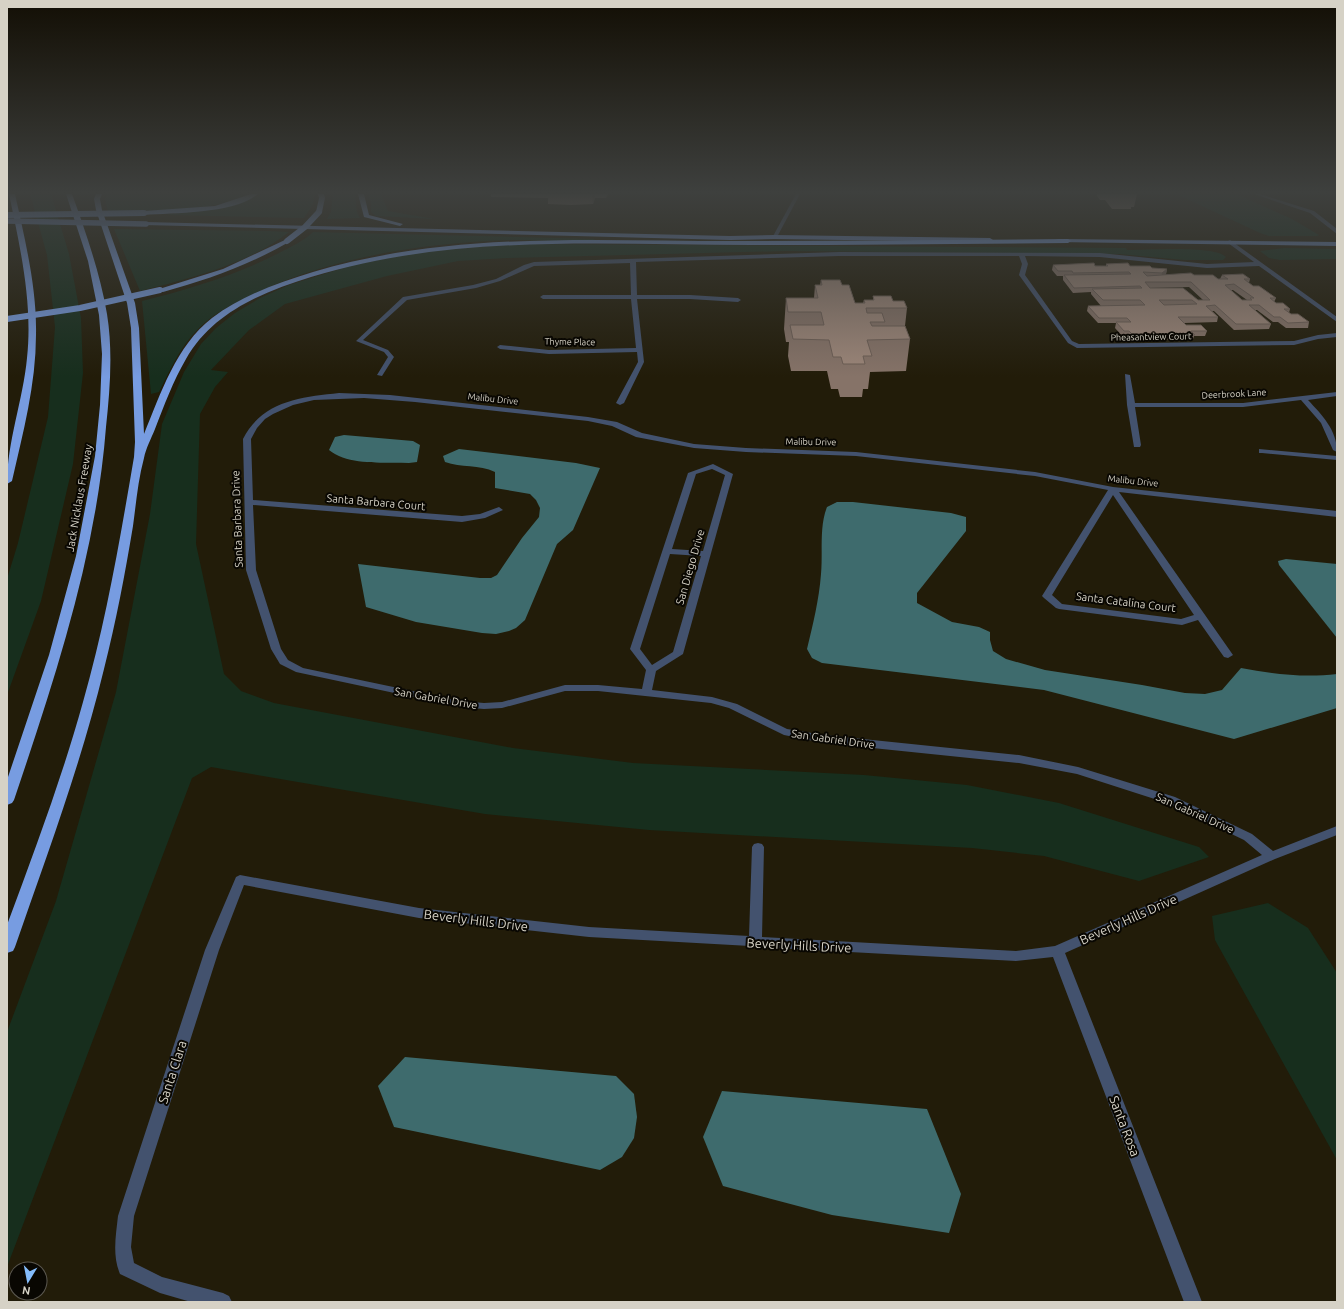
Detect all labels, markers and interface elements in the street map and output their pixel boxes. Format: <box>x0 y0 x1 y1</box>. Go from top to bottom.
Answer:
street label: Pheasantview Court <box>1111 331 1192 343</box>
street label: Thyme Place <box>545 337 595 347</box>
street label: Deerbrook Lane <box>1201 387 1267 401</box>
street label: Malibu Drive <box>467 391 519 407</box>
street label: Malibu Drive <box>786 437 836 447</box>
street label: Jack Nicklaus Freeway <box>64 443 94 553</box>
street label: Santa Barbara Drive <box>229 470 245 568</box>
street label: Malibu Drive <box>1107 473 1159 489</box>
street label: Santa Barbara Court <box>326 492 427 512</box>
street label: San Diego Drive <box>673 528 707 606</box>
street label: Santa Catalina Court <box>1075 590 1177 614</box>
street label: San Gabriel Drive <box>394 685 478 711</box>
street label: San Gabriel Drive <box>791 727 875 751</box>
street label: San Gabriel Drive <box>1154 790 1236 836</box>
street label: Beverly Hills Drive <box>1077 891 1179 947</box>
street label: Beverly Hills Drive <box>423 907 529 933</box>
street label: Beverly Hills Drive <box>746 935 852 955</box>
street label: Santa Clara <box>155 1039 189 1105</box>
street label: Santa Rosa <box>1107 1094 1143 1158</box>
north arrow <box>8 1261 48 1301</box>
text: N <box>21 1284 31 1297</box>

